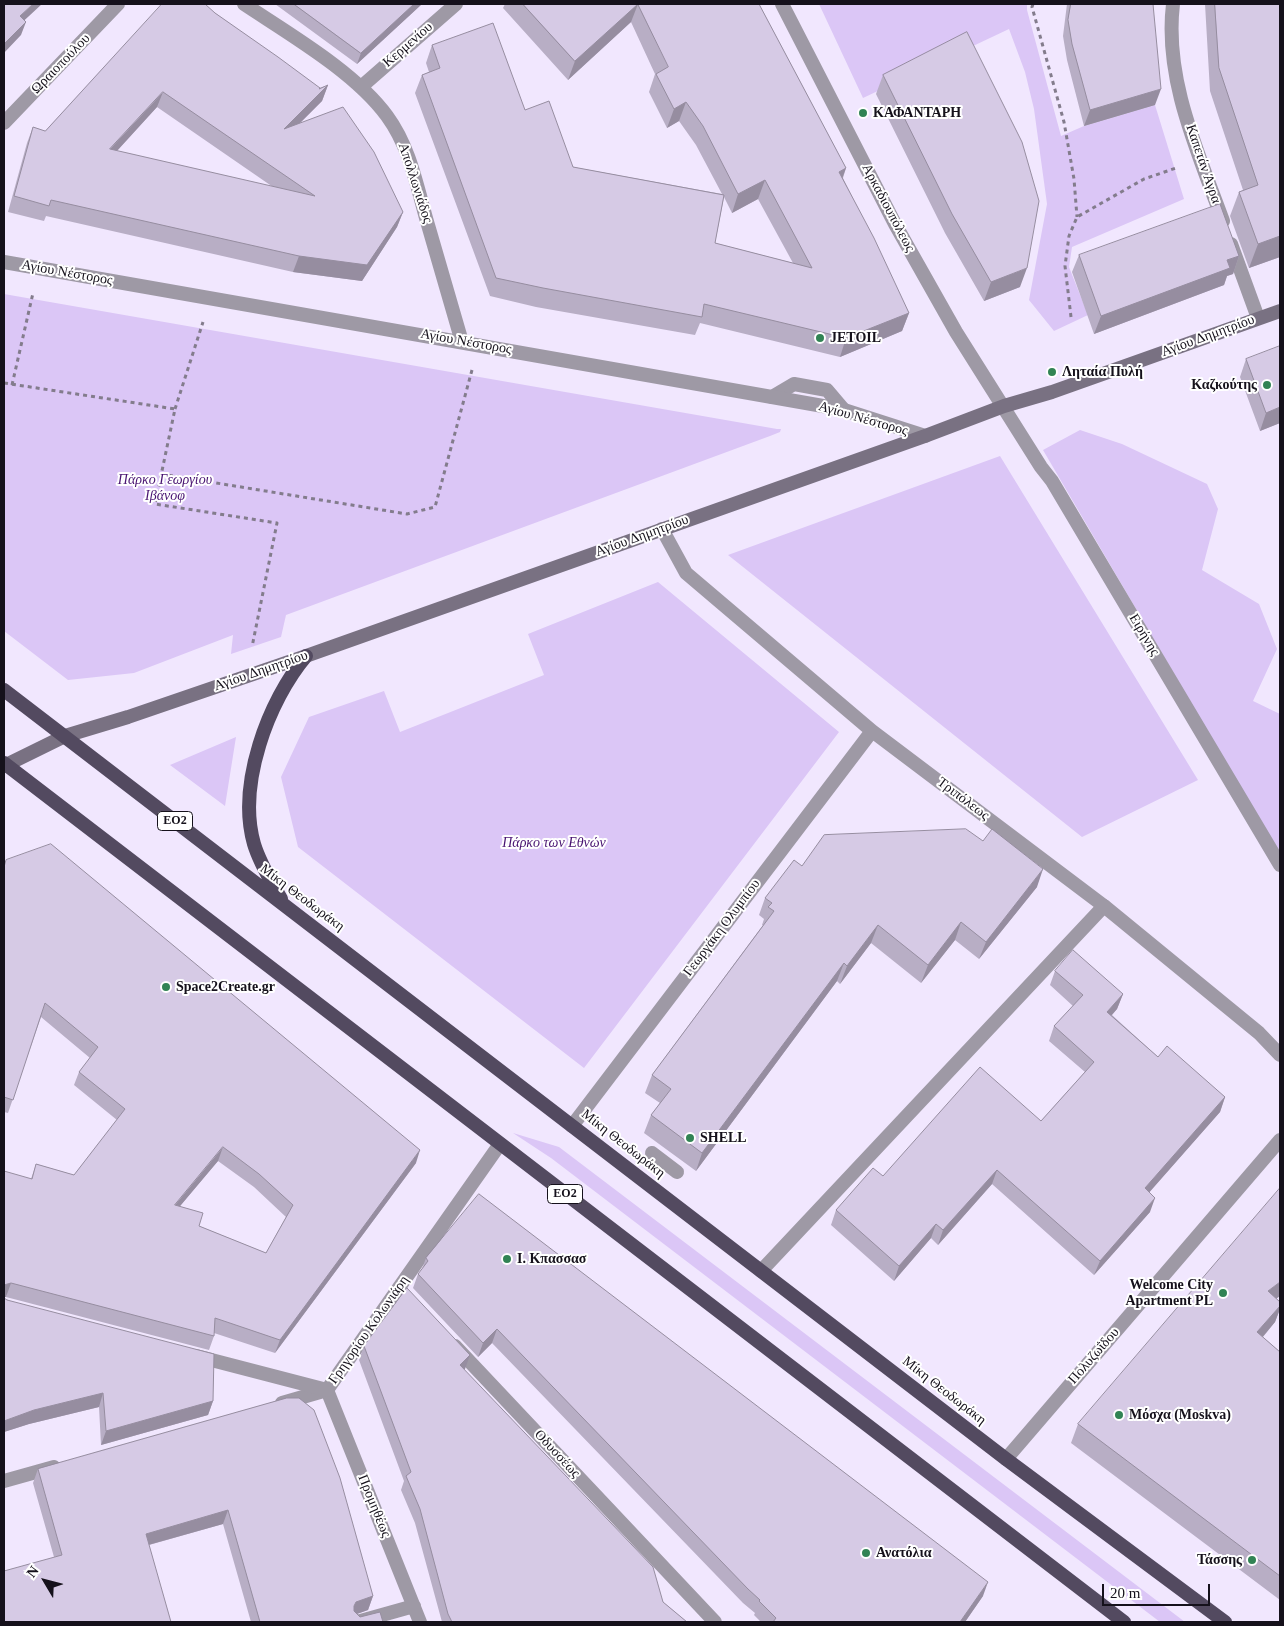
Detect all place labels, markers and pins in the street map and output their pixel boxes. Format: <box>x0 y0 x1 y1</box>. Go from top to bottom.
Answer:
place label: ΚΑΦΑΝΤΑΡΗ <box>873 105 961 121</box>
marker: ΚΑΦΑΝΤΑΡΗ <box>857 107 869 119</box>
place label: JETOIL <box>830 330 881 346</box>
marker: JETOIL <box>814 332 826 344</box>
place label: Ληταία Πυλή <box>1062 364 1143 380</box>
marker: Ληταία Πυλή <box>1046 366 1058 378</box>
place label: Καζκούτης <box>1191 377 1257 393</box>
marker: Καζκούτης <box>1261 379 1273 391</box>
place label: Space2Create.gr <box>176 979 275 995</box>
marker: Space2Create.gr <box>160 981 172 993</box>
place label: SHELL <box>700 1130 747 1146</box>
marker: SHELL <box>684 1132 696 1144</box>
place label: Ι. Κπασσασ <box>517 1251 586 1267</box>
marker: Ι. Κπασσασ <box>501 1253 513 1265</box>
place label: Welcome City Apartment PL <box>1126 1277 1213 1310</box>
marker: Welcome City Apartment PL <box>1217 1287 1229 1299</box>
place label: Μόσχα (Moskva) <box>1129 1407 1231 1423</box>
marker: Μόσχα (Moskva) <box>1113 1409 1125 1421</box>
place label: Ανατόλια <box>876 1545 932 1561</box>
marker: Ανατόλια <box>860 1547 872 1559</box>
place label: Τάσσης <box>1197 1552 1242 1568</box>
marker: Τάσσης <box>1246 1554 1258 1566</box>

